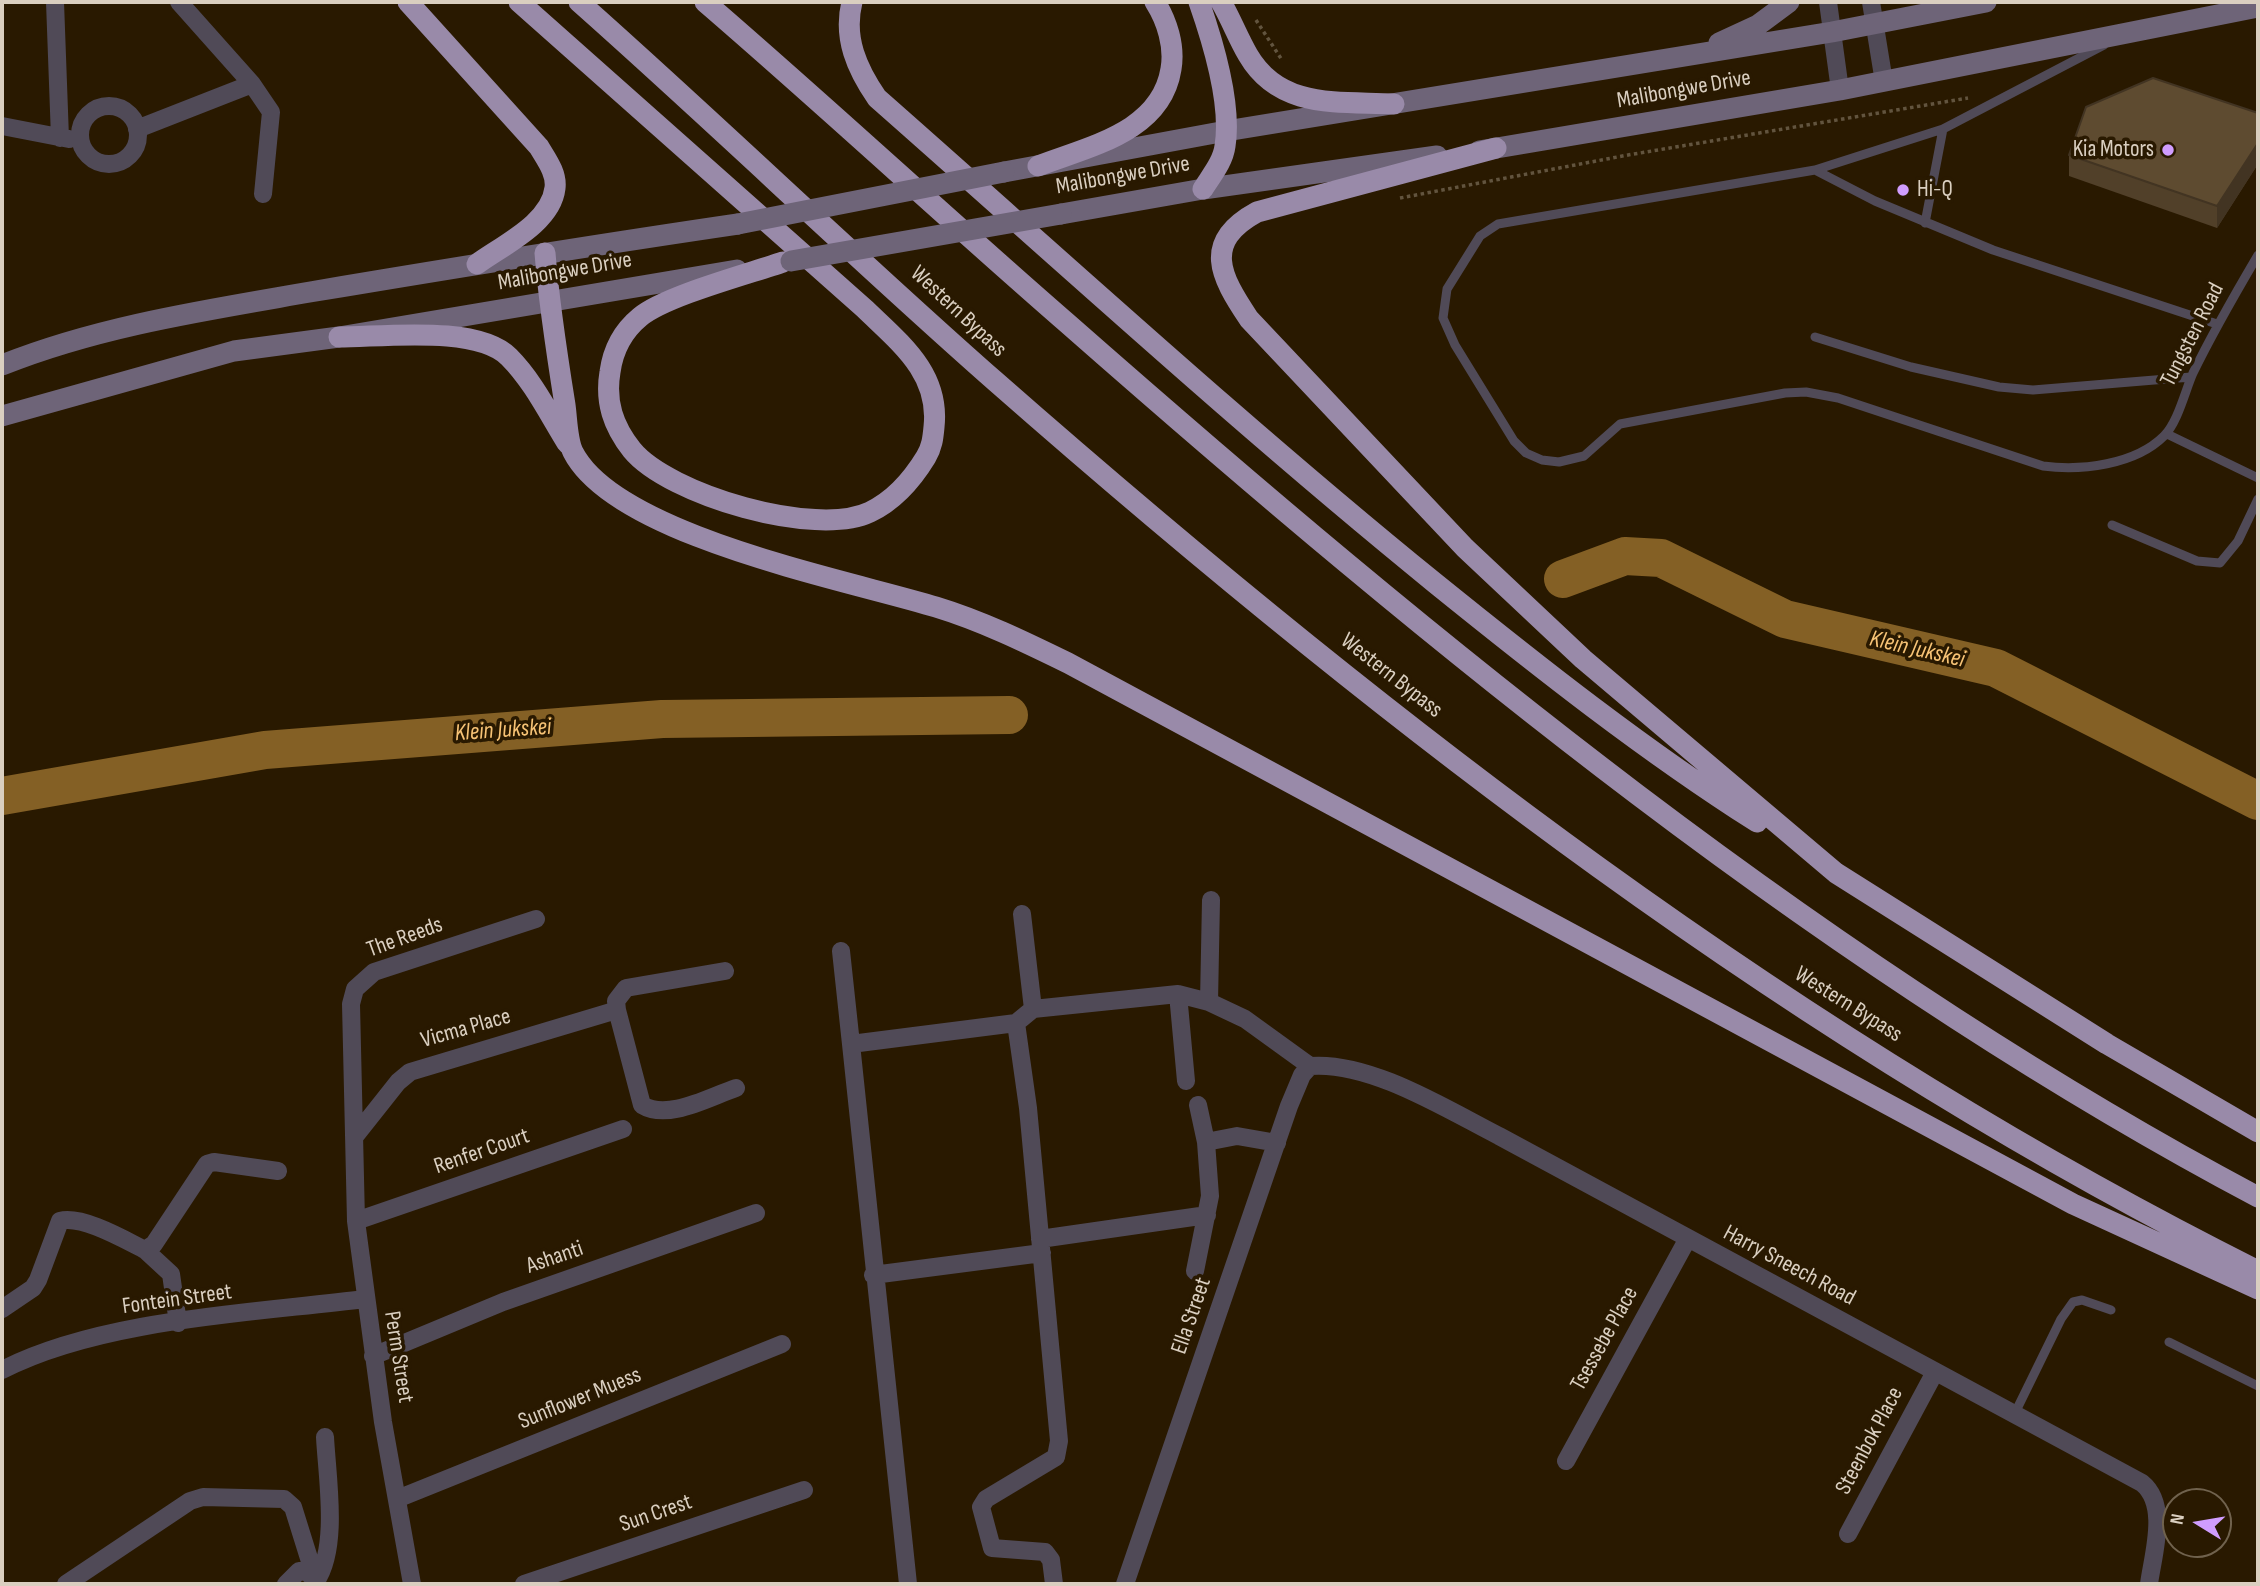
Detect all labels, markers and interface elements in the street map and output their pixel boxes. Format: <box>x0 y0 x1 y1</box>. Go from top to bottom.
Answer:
street label: Malibongwe Drive <box>1615 65 1753 115</box>
place label: Kia Motors <box>2073 136 2154 164</box>
marker: Kia Motors <box>2160 142 2176 158</box>
street label: Malibongwe Drive <box>1054 151 1192 201</box>
place label: Hi-Q <box>1917 176 1953 204</box>
marker: Hi-Q <box>1895 182 1911 198</box>
street label: Malibongwe Drive <box>496 247 634 297</box>
street label: Western Bypass <box>904 260 1012 364</box>
street label: Tungsten Road <box>2155 279 2231 391</box>
water label: Klein Jukskei <box>1867 625 1967 675</box>
street label: Western Bypass <box>1335 628 1447 724</box>
water label: Klein Jukskei <box>454 713 552 749</box>
street label: The Reeds <box>363 912 447 964</box>
street label: Western Bypass <box>1789 961 1907 1049</box>
street label: Vicma Place <box>418 1003 514 1055</box>
street label: Renfer Court <box>431 1123 533 1181</box>
street label: Harry Sneech Road <box>1718 1220 1860 1312</box>
street label: Ashanti <box>523 1235 587 1281</box>
street label: Ella Street <box>1166 1274 1218 1358</box>
street label: Fontein Street <box>120 1279 234 1321</box>
street label: Tsessebe Place <box>1565 1282 1645 1396</box>
street label: Perm Street <box>377 1309 419 1405</box>
street label: Sunflower Muess <box>515 1362 645 1436</box>
street label: Steenbok Place <box>1830 1383 1910 1499</box>
north arrow <box>2162 1488 2232 1558</box>
street label: Sun Crest <box>616 1489 696 1539</box>
text: N <box>2166 1512 2190 1526</box>

